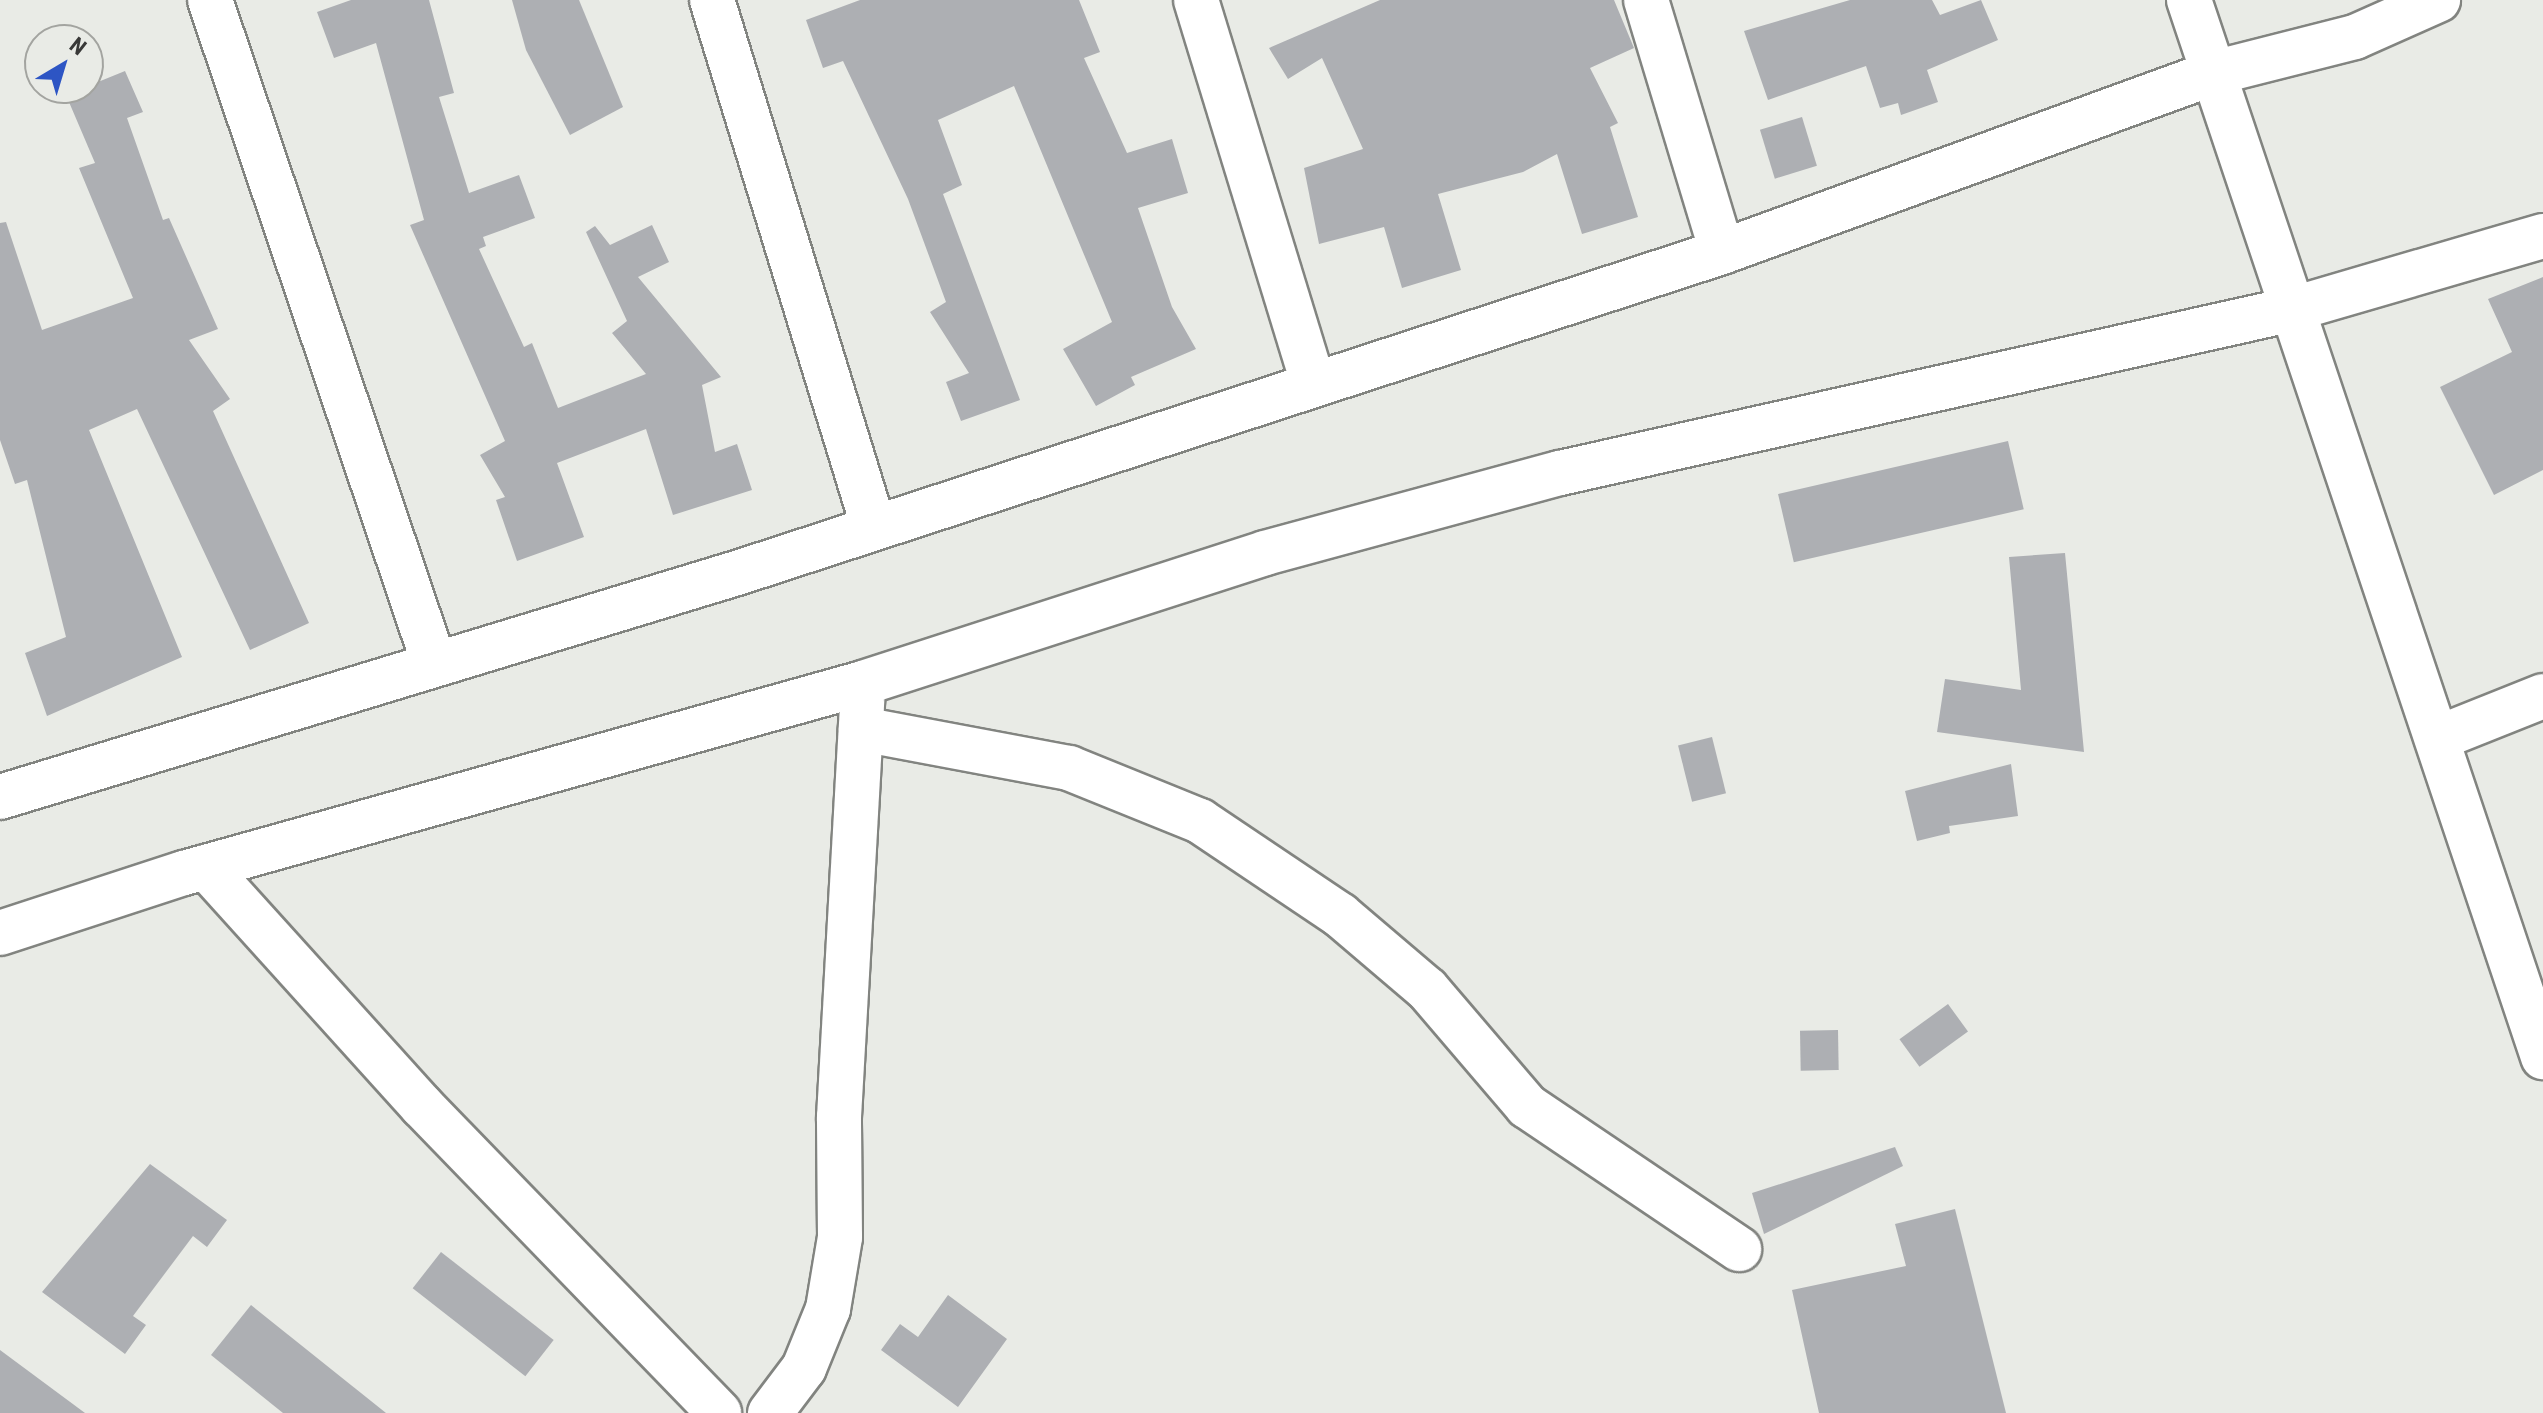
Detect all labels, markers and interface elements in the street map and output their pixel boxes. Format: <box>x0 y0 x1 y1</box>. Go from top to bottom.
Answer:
north arrow <box>24 24 104 104</box>
text: N <box>65 32 91 60</box>

